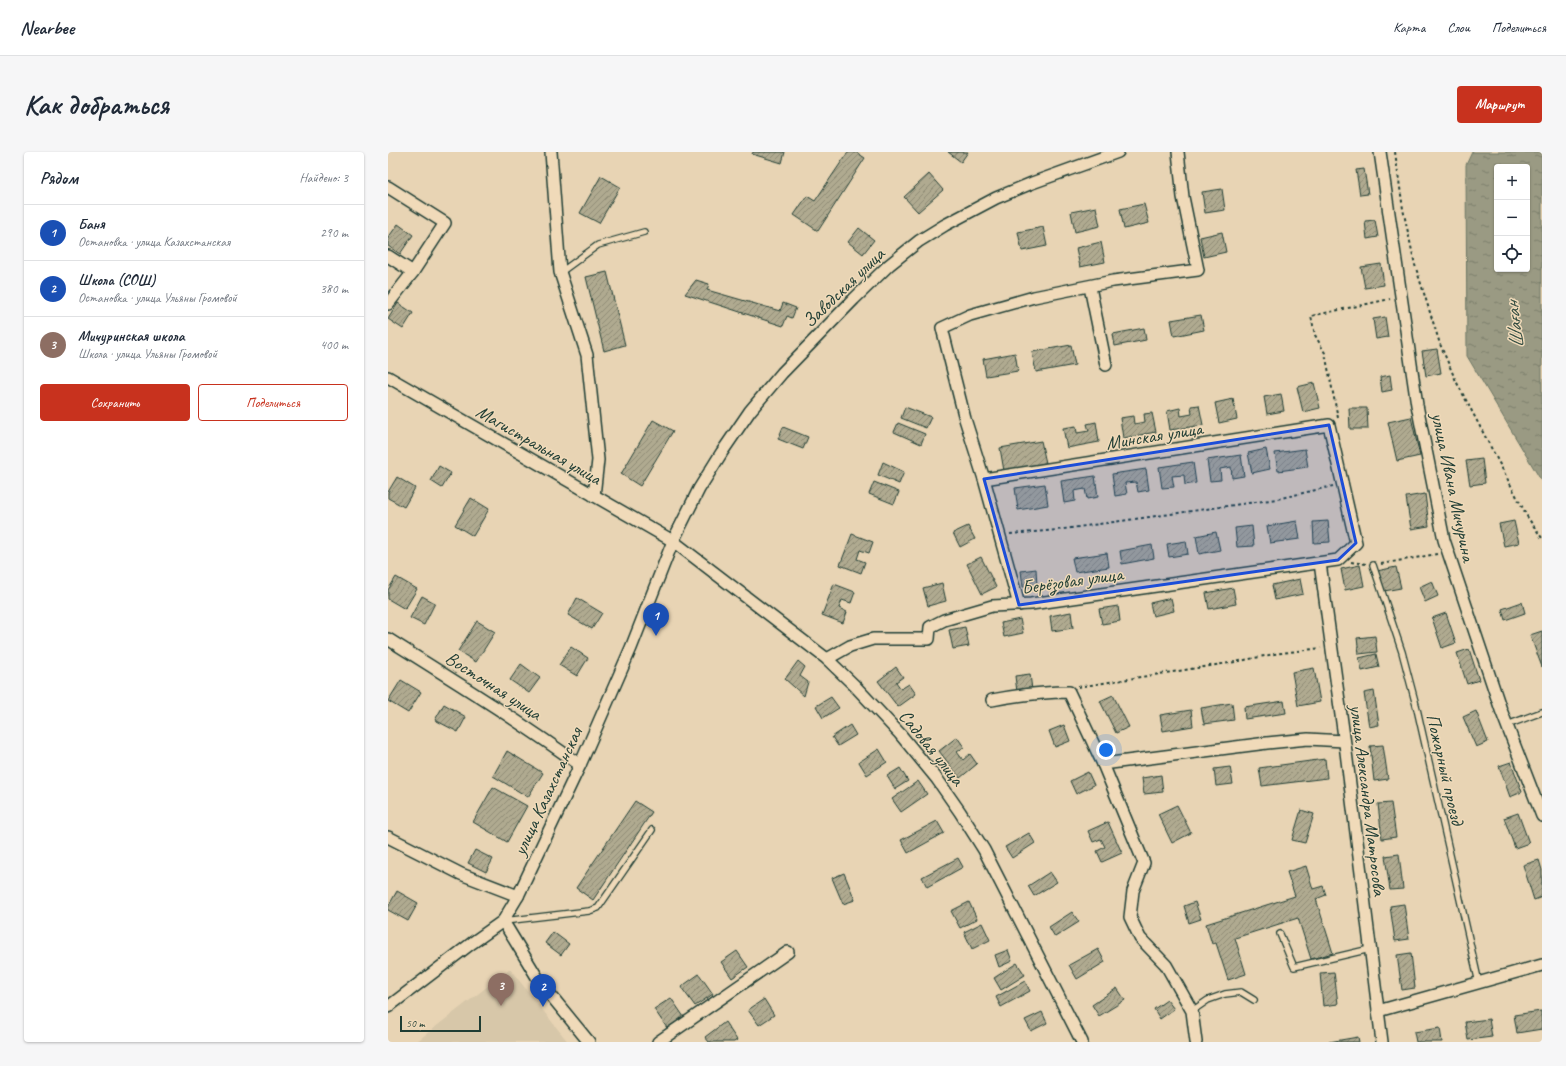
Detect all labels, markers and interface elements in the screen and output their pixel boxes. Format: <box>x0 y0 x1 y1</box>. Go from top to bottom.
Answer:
text: Nearbee <box>20 16 74 40</box>
text: Карта <box>1393 19 1425 36</box>
text: Слои <box>1447 19 1470 36</box>
text: Поделиться <box>1492 19 1546 36</box>
button: Маршрут <box>1457 86 1542 123</box>
text: Как добраться <box>24 87 169 122</box>
map controls <box>1494 164 1530 272</box>
button: + <box>1494 164 1530 200</box>
text: Рядом <box>40 168 78 189</box>
text: Найдено: 3 <box>300 170 348 186</box>
button: − <box>1494 200 1530 236</box>
text: Баня <box>78 215 105 234</box>
text: 1 <box>50 225 56 241</box>
text: 290 m <box>320 225 348 241</box>
text: Остановка · улица Казахстанская <box>78 234 230 250</box>
button: locate <box>1494 236 1530 272</box>
street label: Заводская улица <box>797 241 891 333</box>
text: Школа (СОШ) <box>78 271 155 290</box>
text: 2 <box>50 281 56 297</box>
text: 380 m <box>320 281 348 297</box>
text: Остановка · улица Ульяны Громовой <box>78 290 237 306</box>
water label: Шаған <box>1499 297 1530 350</box>
text: Мичуринская школа <box>78 327 185 346</box>
text: 3 <box>50 337 56 353</box>
text: 400 m <box>320 337 348 353</box>
text: Школа · улица Ульяны Громовой <box>78 346 217 362</box>
button: Сохранить <box>40 384 190 421</box>
button: Поделиться <box>198 384 348 421</box>
street label: Магистральная улица <box>472 399 607 491</box>
street label: улица Ивана Мичурина <box>1425 410 1481 566</box>
street label: Минская улица <box>1104 416 1206 455</box>
street label: Берёзовая улица <box>1020 562 1126 600</box>
pin: 1 <box>643 603 669 636</box>
street label: Восточная улица <box>441 646 548 727</box>
street label: улица Александра Матросова <box>1344 702 1392 899</box>
street label: Садовая улица <box>893 705 970 792</box>
street label: Пожарный проезд <box>1421 711 1470 829</box>
street label: улица Казахстанская <box>507 722 589 860</box>
your location <box>1096 740 1116 760</box>
pin: 3 <box>488 973 514 1006</box>
pin: 2 <box>530 974 556 1007</box>
scale bar <box>400 1014 481 1033</box>
text: 50 m <box>406 1016 425 1030</box>

